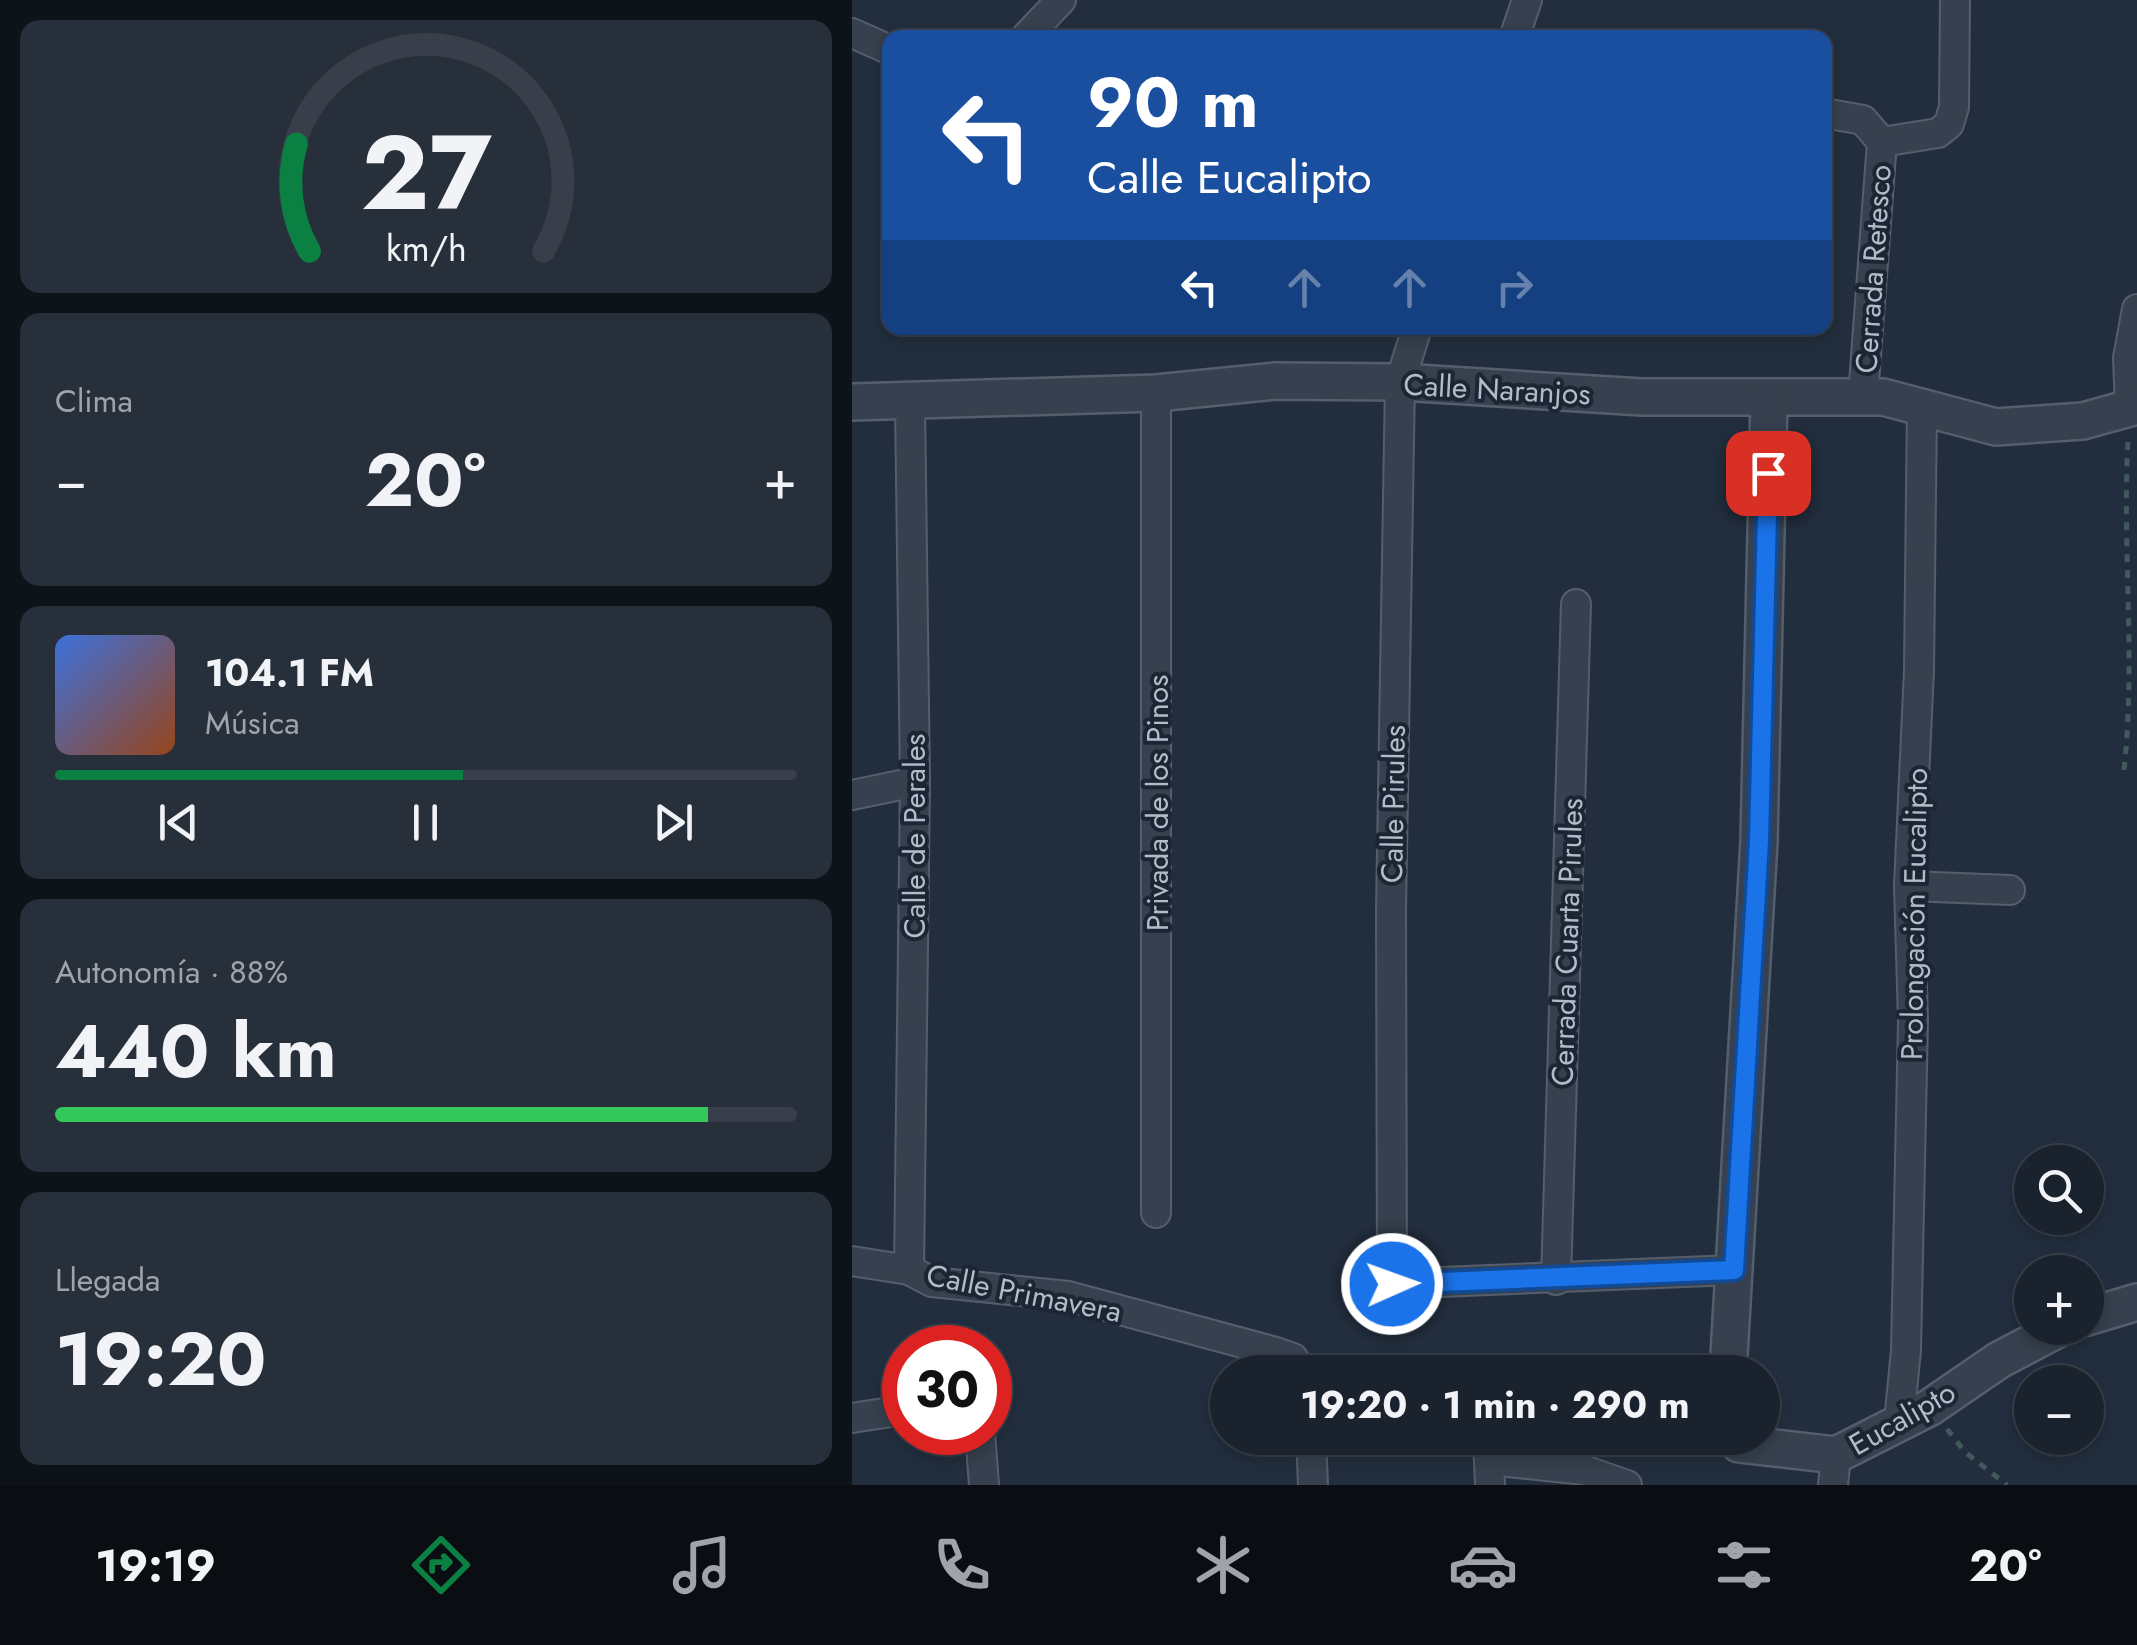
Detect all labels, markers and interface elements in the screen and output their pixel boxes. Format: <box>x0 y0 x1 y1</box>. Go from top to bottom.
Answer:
text: 90 m <box>1087 52 1259 153</box>
icon: left <box>922 70 1052 200</box>
text: 27 <box>361 98 492 248</box>
text: Calle Eucalipto <box>1087 145 1371 210</box>
street label: Cerrada Retesco <box>1844 163 1902 375</box>
text: km/h <box>386 223 466 274</box>
icon: left <box>1172 260 1227 315</box>
icon: ahead <box>1277 260 1332 315</box>
icon: ahead <box>1382 260 1437 315</box>
icon: right <box>1487 260 1542 315</box>
street label: Calle Naranjos <box>1402 363 1592 415</box>
text: Clima <box>55 378 133 424</box>
text: 20° <box>365 426 486 534</box>
pin <box>1726 431 1811 516</box>
text: − <box>55 440 87 520</box>
text: + <box>763 440 797 520</box>
icon: arrive <box>1741 446 1796 501</box>
text: 104.1 FM <box>205 645 374 700</box>
street label: Privada de los Pinos <box>1136 675 1179 931</box>
text: Música <box>205 700 300 746</box>
street label: Calle Pirules <box>1370 725 1416 883</box>
street label: Calle de Perales <box>893 734 936 938</box>
street label: Prolongación Eucalipto <box>1890 767 1938 1061</box>
icon: previous <box>151 795 206 850</box>
icon: pause <box>398 795 453 850</box>
icon: next <box>646 795 701 850</box>
street label: Cerrada Cuarta Pirules <box>1540 797 1594 1087</box>
text: Autonomía · 88% <box>55 949 288 995</box>
text: 440 km <box>55 997 337 1105</box>
map controls <box>2014 1145 2104 1455</box>
button: search <box>2014 1145 2104 1235</box>
position arrow <box>1340 1232 1444 1336</box>
street label: Calle Primavera <box>923 1253 1125 1333</box>
button: + <box>2014 1255 2104 1345</box>
text: Llegada <box>55 1257 161 1303</box>
text: 19:20 <box>55 1305 266 1413</box>
speed limit sign: 30 <box>882 1325 1012 1455</box>
button: − <box>2014 1365 2104 1455</box>
street label: Eucalipto <box>1841 1370 1963 1466</box>
text: 19:20 · 1 min · 290 m <box>1300 1377 1690 1432</box>
icon: directions <box>406 1530 476 1600</box>
icon: music <box>667 1530 737 1600</box>
icon: phone <box>927 1530 997 1600</box>
icon: climate <box>1188 1530 1258 1600</box>
icon: car <box>1448 1530 1518 1600</box>
icon: filters <box>1709 1530 1779 1600</box>
text: 19:19 <box>95 1533 216 1598</box>
text: 20° <box>1969 1533 2042 1598</box>

